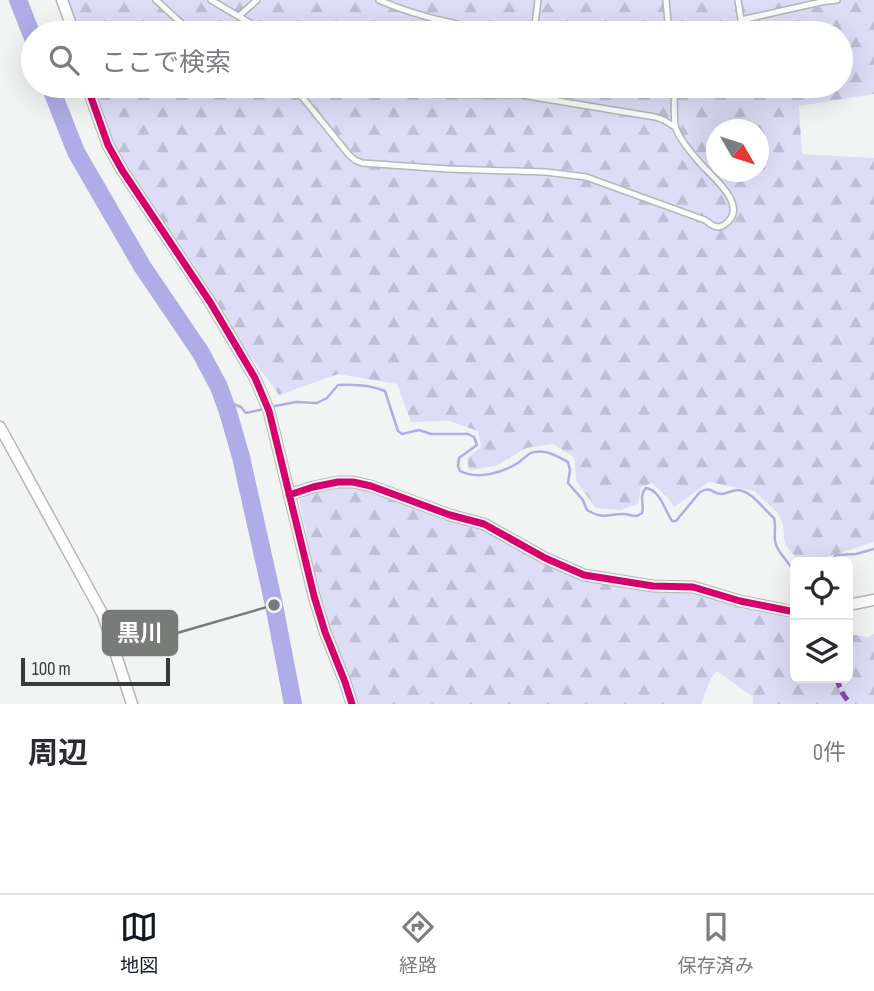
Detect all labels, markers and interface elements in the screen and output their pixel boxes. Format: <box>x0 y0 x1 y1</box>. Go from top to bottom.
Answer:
search box <box>21 21 853 98</box>
icon: search <box>45 41 83 79</box>
text: ここで検索 <box>101 48 231 79</box>
north arrow <box>706 119 769 182</box>
map controls <box>790 557 853 683</box>
button: locate <box>790 557 853 620</box>
callout: 黒川 <box>103 611 177 655</box>
text: 黒川 <box>117 620 163 648</box>
button: layers <box>790 620 853 683</box>
scale bar <box>21 655 170 687</box>
text: 100 m <box>32 658 71 681</box>
text: 周辺 <box>28 736 88 772</box>
text: 0件 <box>813 739 846 767</box>
tab: 地図 <box>120 908 158 978</box>
tab: 経路 <box>399 908 437 978</box>
tab: 保存済み <box>678 908 754 978</box>

